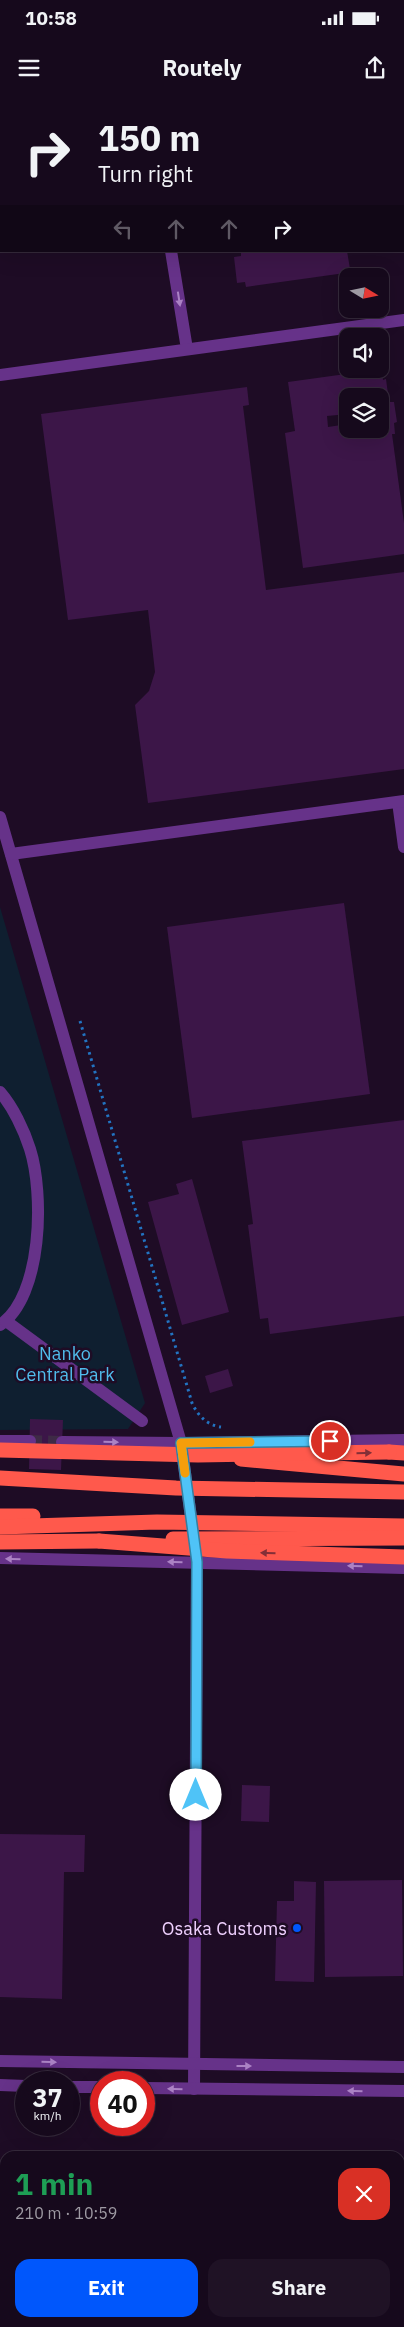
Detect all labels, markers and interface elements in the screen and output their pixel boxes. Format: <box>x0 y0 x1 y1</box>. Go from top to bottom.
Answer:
text: 10:58 <box>25 6 77 30</box>
text: Routely <box>162 53 242 82</box>
icon: menu <box>15 54 43 82</box>
icon: share <box>361 54 389 82</box>
text: 150 m <box>98 115 201 161</box>
icon: right <box>15 120 80 185</box>
text: Turn right <box>98 159 193 188</box>
icon: left <box>109 215 137 243</box>
icon: ahead <box>162 215 190 243</box>
icon: ahead <box>215 215 243 243</box>
icon: right <box>268 215 296 243</box>
north arrow <box>339 268 389 318</box>
map controls <box>339 268 389 438</box>
one-way arrow <box>175 292 183 308</box>
button: sound <box>339 328 389 378</box>
button: layers <box>339 388 389 438</box>
park label: Nanko Central Park <box>15 1342 115 1386</box>
pin <box>309 1420 351 1462</box>
icon: arrive <box>316 1427 344 1455</box>
one-way arrow <box>103 1438 119 1446</box>
one-way arrow <box>356 1449 372 1457</box>
one-way arrow <box>260 1548 276 1556</box>
one-way arrow <box>5 1554 21 1562</box>
one-way arrow <box>167 1558 183 1566</box>
one-way arrow <box>347 1562 363 1570</box>
position arrow <box>169 1768 221 1820</box>
place label: Osaka Customs <box>162 1917 287 1940</box>
marker: Osaka Customs <box>291 1922 303 1934</box>
one-way arrow <box>41 2058 57 2066</box>
one-way arrow <box>236 2062 252 2070</box>
speed limit sign: 40 <box>90 2071 155 2136</box>
text: 37 <box>32 2081 63 2114</box>
one-way arrow <box>167 2084 183 2092</box>
one-way arrow <box>347 2086 363 2094</box>
text: km/h <box>33 2108 62 2123</box>
text: 1 min <box>15 2164 93 2203</box>
button: close <box>338 2168 390 2220</box>
text: 210 m · 10:59 <box>15 2203 117 2223</box>
button: Exit <box>15 2259 198 2317</box>
button: Share <box>208 2259 390 2317</box>

